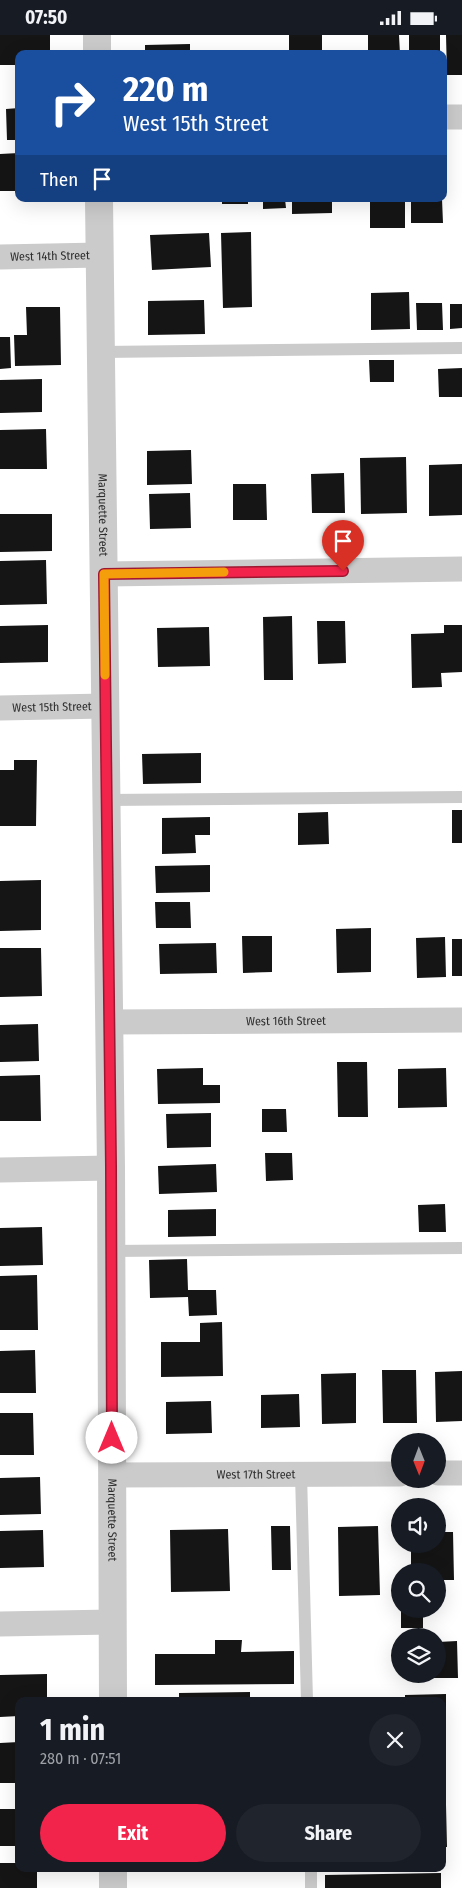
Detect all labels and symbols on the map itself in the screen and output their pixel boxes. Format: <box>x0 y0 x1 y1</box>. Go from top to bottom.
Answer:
street label: West 14th Street <box>10 248 90 264</box>
street label: Marquette Street <box>95 473 110 557</box>
pin <box>322 520 364 571</box>
street label: West 15th Street <box>12 699 92 715</box>
street label: West 16th Street <box>246 1014 326 1028</box>
position arrow <box>85 1411 137 1463</box>
north arrow <box>391 1433 446 1487</box>
street label: West 17th Street <box>217 1467 296 1482</box>
street label: Marquette Street <box>105 1478 119 1561</box>

